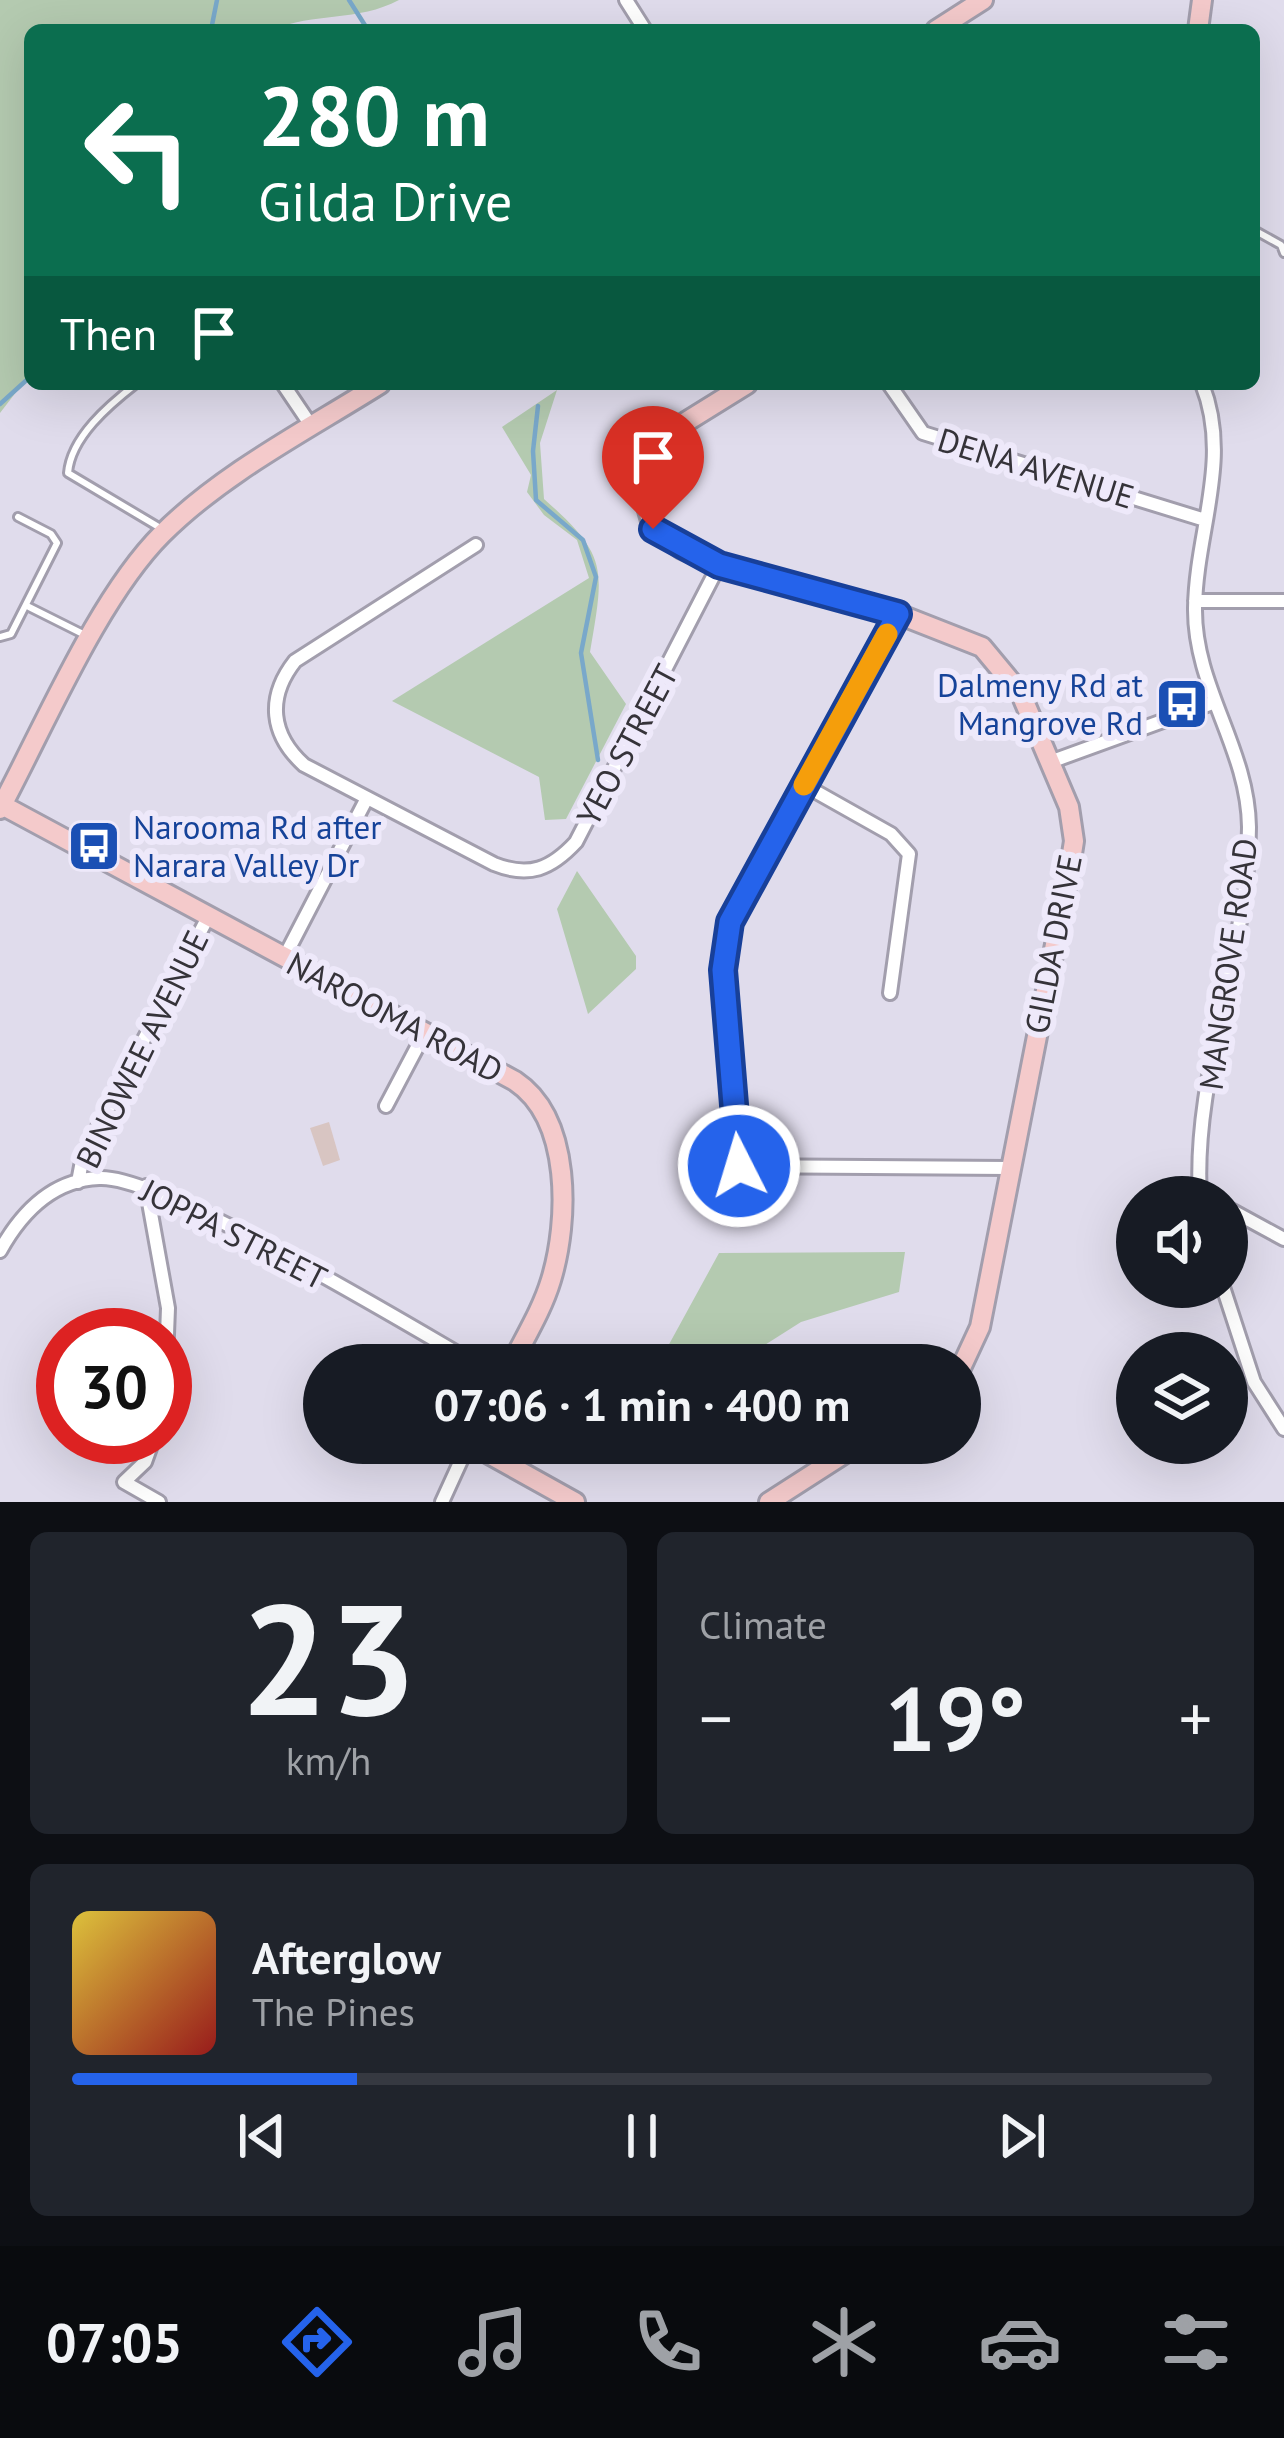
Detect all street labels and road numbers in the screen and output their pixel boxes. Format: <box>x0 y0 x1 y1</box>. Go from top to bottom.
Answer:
street label: DENA AVENUE <box>933 417 1139 518</box>
street label: YEO STREET <box>566 657 687 833</box>
street label: MANGROVE ROAD <box>1189 835 1266 1093</box>
street label: GILDA DRIVE <box>1014 851 1091 1037</box>
street label: BINOWEE AVENUE <box>65 923 218 1175</box>
street label: NAROOMA ROAD <box>280 942 511 1092</box>
street label: JOPPA STREET <box>132 1167 334 1299</box>

